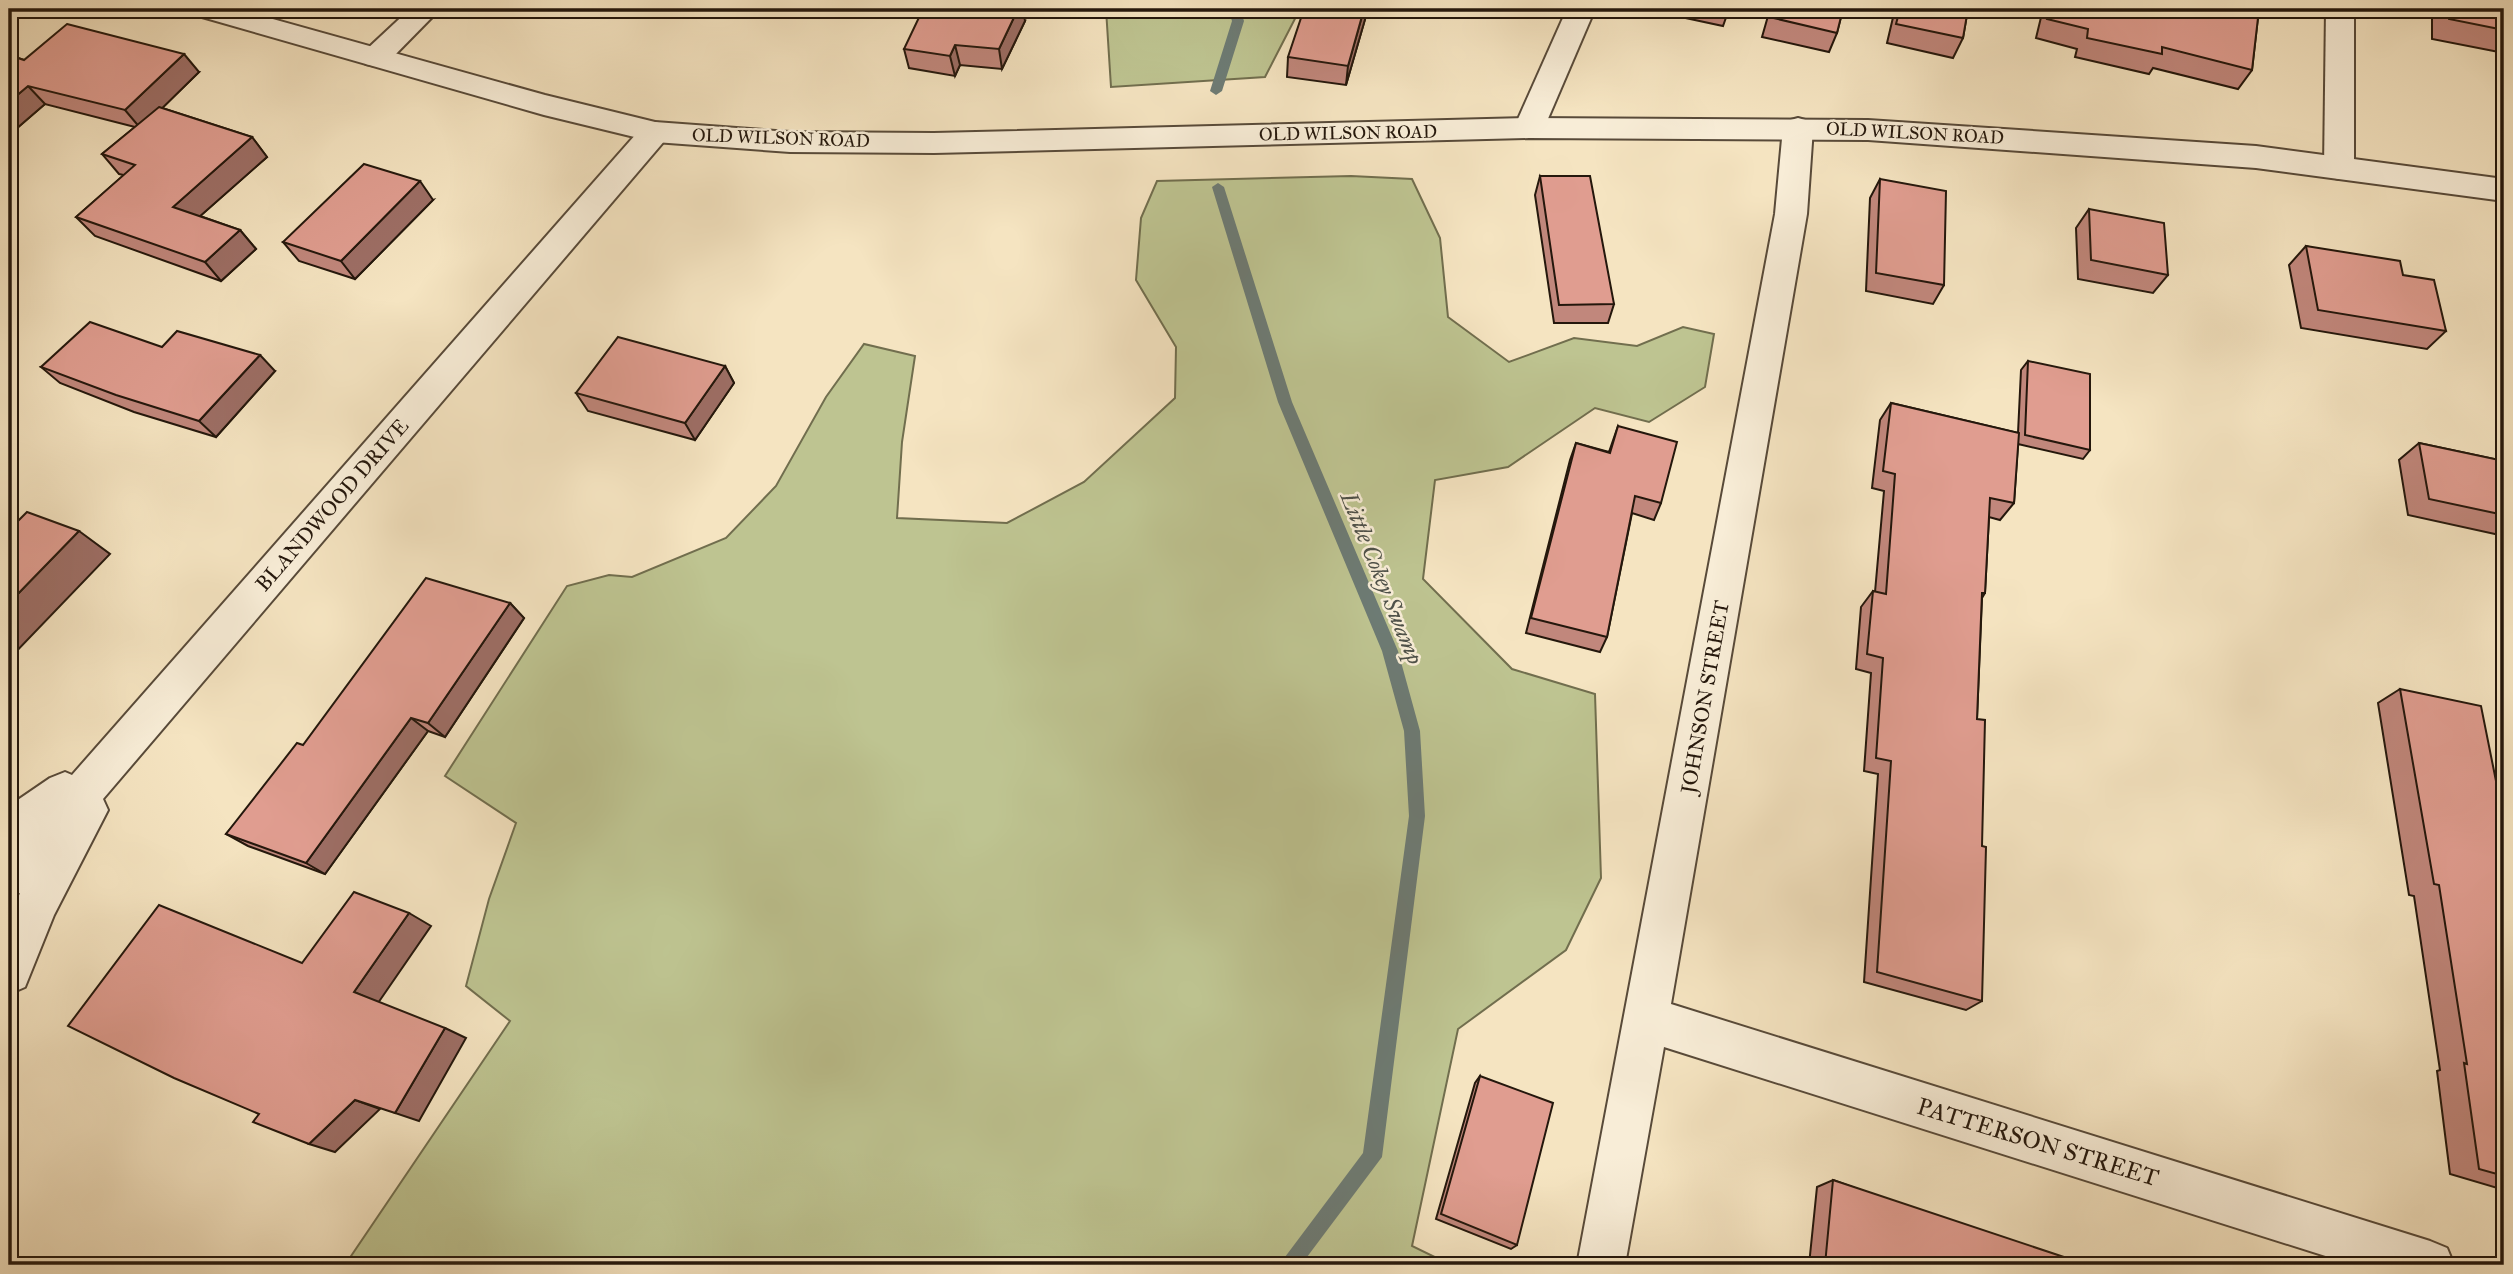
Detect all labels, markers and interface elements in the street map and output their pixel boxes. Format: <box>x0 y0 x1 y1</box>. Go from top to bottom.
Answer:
street label: OLD WILSON ROAD <box>1825 117 2005 149</box>
street label: OLD WILSON ROAD <box>1259 120 1437 146</box>
street label: OLD WILSON ROAD <box>692 124 870 152</box>
street label: BLANDWOOD DRIVE <box>250 413 414 597</box>
water label: Little Cokey Swamp <box>1333 487 1429 669</box>
street label: JOHNSON STREET <box>1675 598 1735 798</box>
street label: PATTERSON STREET <box>1913 1091 2163 1193</box>

